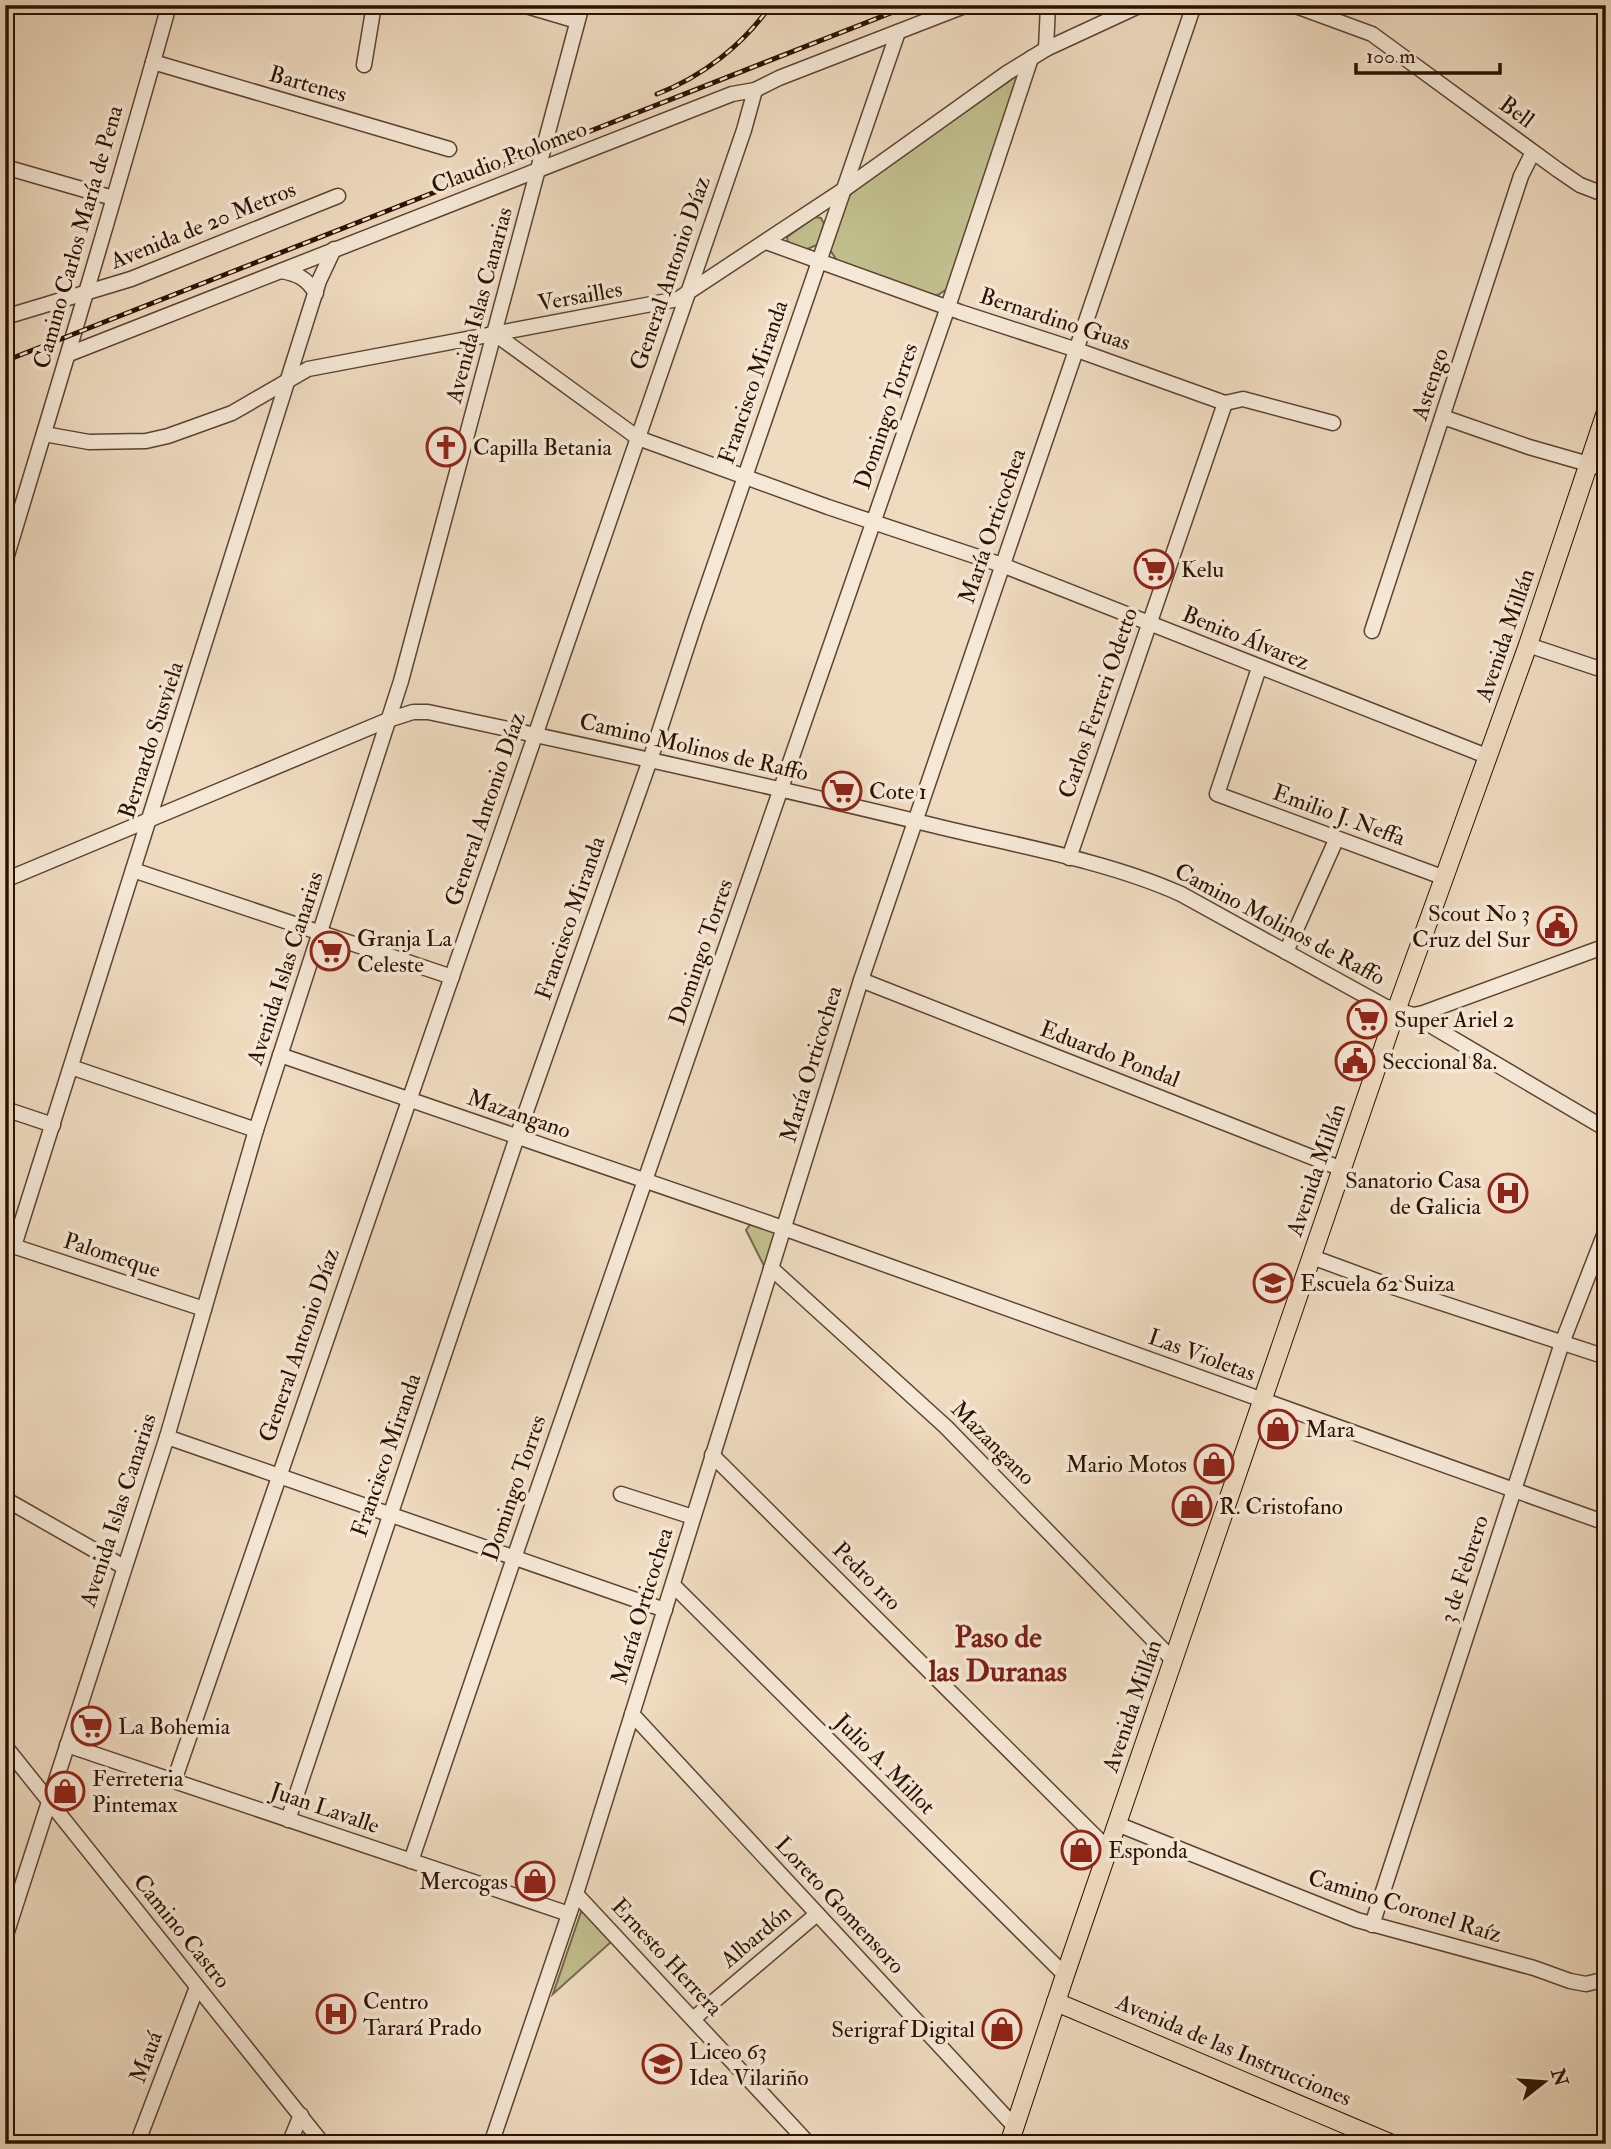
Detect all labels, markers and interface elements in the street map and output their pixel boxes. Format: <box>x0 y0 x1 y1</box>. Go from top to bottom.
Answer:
scale bar <box>1356 32 1499 76</box>
text: 100 m <box>1366 43 1416 70</box>
street label: Bartenes <box>266 59 350 109</box>
street label: Bell <box>1494 90 1540 135</box>
street label: Camino Carlos María de Pena <box>27 102 130 372</box>
street label: Claudio Ptolomeo <box>427 114 591 200</box>
street label: General Antonio Díaz <box>623 172 717 374</box>
street label: Avenida de 20 Metros <box>105 175 300 276</box>
street label: Avenida Islas Canarias <box>439 204 519 407</box>
street label: Versailles <box>536 274 625 318</box>
street label: Bernardino Guas <box>976 281 1134 357</box>
street label: Francisco Miranda <box>711 296 795 468</box>
street label: Domingo Torres <box>847 339 925 493</box>
street label: Astengo <box>1404 344 1455 425</box>
church icon: Capilla Betania <box>425 426 467 468</box>
place label: Capilla Betania <box>473 433 613 463</box>
street label: María Orticochea <box>952 444 1032 607</box>
supermarket icon: Kelu <box>1133 548 1175 590</box>
place label: Kelu <box>1181 555 1224 584</box>
street label: Avenida Millán <box>1468 565 1541 706</box>
street label: Benito Álvarez <box>1178 599 1314 677</box>
street label: Carlos Ferreri Odetto <box>1052 604 1144 802</box>
street label: Bernardo Susviela <box>112 657 190 822</box>
street label: Camino Molinos de Raffo <box>577 707 811 787</box>
street label: General Antonio Díaz <box>438 708 532 910</box>
supermarket icon: Cote 1 <box>821 770 863 812</box>
place label: Cote 1 <box>869 777 927 806</box>
street label: Emilio J. Neffa <box>1269 778 1410 853</box>
street label: Francisco Miranda <box>528 832 612 1004</box>
street label: Camino Molinos de Raffo <box>1170 856 1390 992</box>
street label: Avenida Islas Canarias <box>240 868 330 1069</box>
street label: Domingo Torres <box>662 875 740 1029</box>
place label: Scout No 3 Cruz del Sur <box>1412 899 1530 954</box>
public building icon: Scout No 3 Cruz del Sur <box>1536 905 1578 947</box>
place label: Granja La Celeste <box>357 924 452 979</box>
supermarket icon: Granja La Celeste <box>309 930 351 972</box>
street label: María Orticochea <box>773 982 849 1146</box>
supermarket icon: Super Ariel 2 <box>1346 998 1388 1040</box>
place label: Super Ariel 2 <box>1394 1005 1514 1035</box>
street label: Eduardo Pondal <box>1036 1014 1184 1094</box>
public building icon: Seccional 8a. <box>1334 1040 1376 1082</box>
place label: Seccional 8a. <box>1382 1047 1497 1076</box>
street label: Mazangano <box>463 1083 575 1145</box>
street label: Avenida Millán <box>1279 1100 1352 1241</box>
place label: Sanatorio Casa de Galicia <box>1345 1166 1482 1221</box>
hospital icon: Sanatorio Casa de Galicia <box>1487 1172 1529 1214</box>
street label: Palomeque <box>60 1226 164 1284</box>
street label: General Antonio Díaz <box>252 1244 346 1446</box>
school or university icon: Escuela 62 Suiza <box>1252 1262 1294 1304</box>
place label: Escuela 62 Suiza <box>1300 1269 1455 1298</box>
street label: Las Violetas <box>1144 1322 1260 1388</box>
street label: Francisco Miranda <box>344 1369 428 1541</box>
street label: Mazangano <box>945 1395 1041 1491</box>
shop icon: Mara <box>1257 1408 1299 1450</box>
street label: Avenida Islas Canarias <box>73 1410 163 1611</box>
street label: Domingo Torres <box>475 1411 553 1565</box>
place label: Mara <box>1305 1415 1355 1444</box>
shop icon: Mario Motos <box>1193 1443 1235 1485</box>
place label: Mario Motos <box>1066 1450 1187 1479</box>
shop icon: R. Cristofano <box>1171 1485 1213 1527</box>
place label: R. Cristofano <box>1219 1492 1343 1521</box>
street label: 3 de Febrero <box>1433 1511 1495 1627</box>
street label: María Orticochea <box>604 1524 680 1688</box>
street label: Pedro 1ro <box>826 1535 908 1617</box>
district label: Paso de las Duranas <box>928 1619 1067 1690</box>
street label: Avenida Millán <box>1095 1636 1168 1777</box>
supermarket icon: La Bohemia <box>70 1705 112 1747</box>
street label: Julio A. Millot <box>828 1707 942 1821</box>
place label: La Bohemia <box>118 1712 231 1741</box>
place label: Ferreteria Pintemax <box>92 1764 184 1819</box>
shop icon: Ferreteria Pintemax <box>44 1770 86 1812</box>
street label: Juan Lavalle <box>266 1776 384 1840</box>
shop icon: Esponda <box>1060 1829 1102 1871</box>
street label: Loreto Gomensoro <box>769 1830 911 1980</box>
place label: Esponda <box>1108 1836 1188 1866</box>
shop icon: Mercogas <box>514 1860 556 1902</box>
street label: Camino Coronel Raíz <box>1305 1863 1505 1949</box>
place label: Mercogas <box>419 1867 508 1896</box>
street label: Camino Castro <box>127 1868 237 1994</box>
street label: Ernesto Herrera <box>605 1892 729 2022</box>
street label: Albardón <box>714 1898 798 1975</box>
place label: Centro Tarará Prado <box>363 1987 482 2042</box>
street label: Avenida de las Instrucciones <box>1111 1987 1356 2113</box>
hospital icon: Centro Tarará Prado <box>315 1993 357 2035</box>
shop icon: Serigraf Digital <box>981 2008 1023 2050</box>
place label: Serigraf Digital <box>831 2015 975 2044</box>
street label: Mauá <box>123 2027 169 2087</box>
place label: Liceo 63 Idea Vilariño <box>689 2037 809 2092</box>
school or university icon: Liceo 63 Idea Vilariño <box>641 2043 683 2085</box>
north arrow <box>1510 2048 1580 2118</box>
text: N <box>1545 2065 1574 2090</box>

